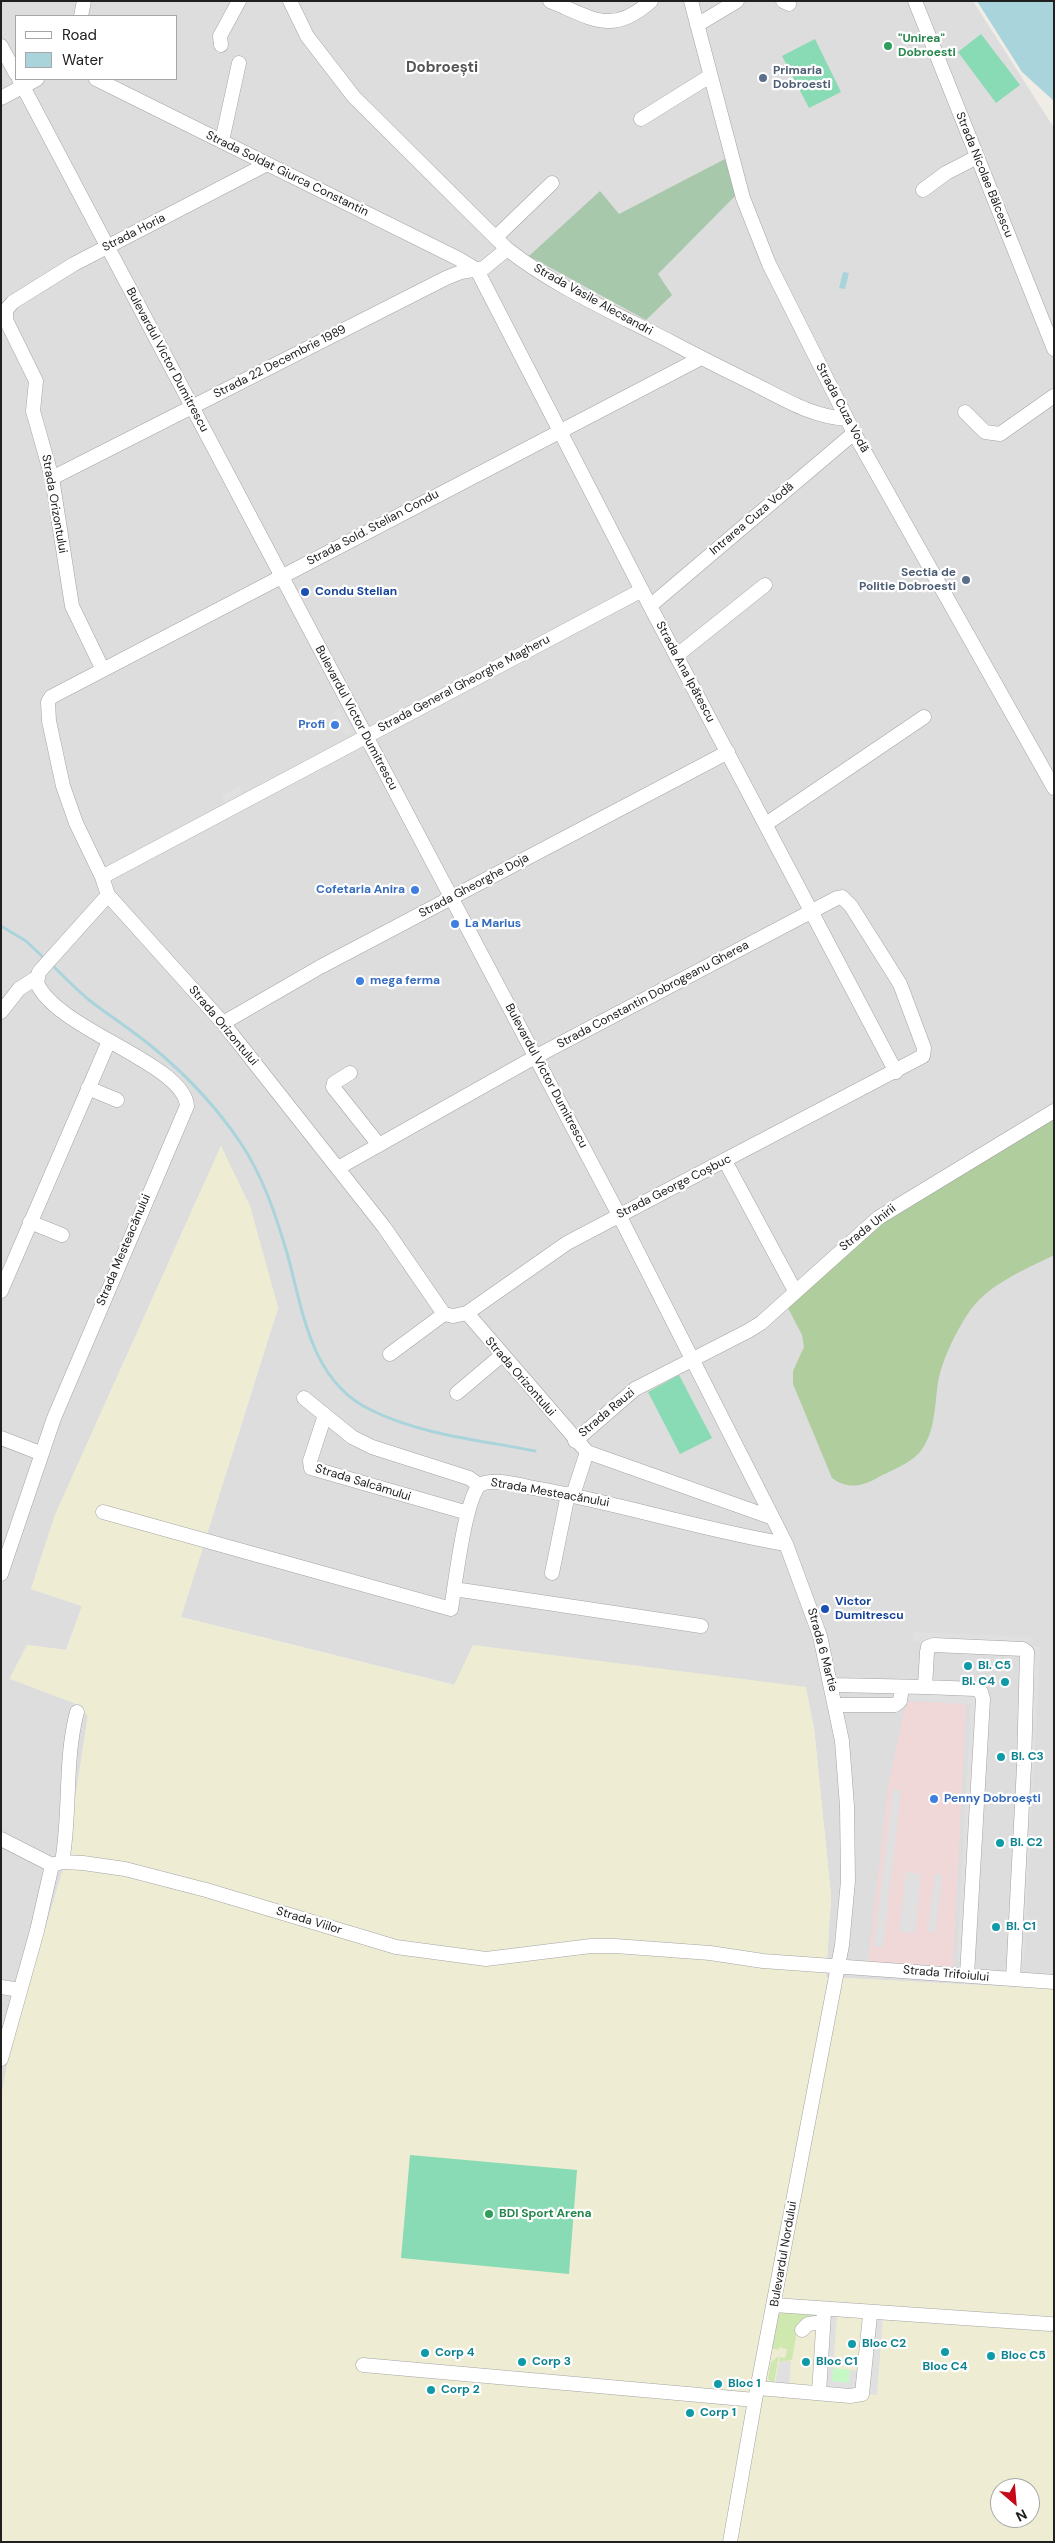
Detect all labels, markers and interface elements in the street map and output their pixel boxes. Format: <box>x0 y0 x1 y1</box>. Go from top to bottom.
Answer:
legend <box>15 15 178 80</box>
text: Road <box>62 25 97 45</box>
place label: "Unirea" Dobroesti <box>898 32 956 60</box>
marker: "Unirea" Dobroesti <box>882 40 894 52</box>
text: Water <box>62 50 103 70</box>
district label: Dobroești <box>406 59 478 77</box>
place label: Primaria Dobroesti <box>773 64 831 92</box>
marker: Primaria Dobroesti <box>757 72 769 84</box>
street label: Strada Nicolae Bălcescu <box>952 110 1016 240</box>
street label: Strada Soldat Giurca Constantin <box>203 128 371 220</box>
street label: Strada Horia <box>100 211 168 255</box>
street label: Strada Vasile Alecsandri <box>531 261 655 339</box>
street label: Bulevardul Victor Dumitrescu <box>123 285 211 435</box>
street label: Strada 22 Decembrie 1989 <box>211 322 349 402</box>
street label: Strada Cuza Vodă <box>812 361 872 455</box>
street label: Strada Orizontului <box>38 454 70 554</box>
street label: Intrarea Cuza Vodă <box>707 480 797 558</box>
street label: Strada Sold. Stelian Condu <box>305 487 441 569</box>
place label: Sectia de Politie Dobroesti <box>859 566 956 594</box>
marker: Sectia de Politie Dobroesti <box>960 574 972 586</box>
place label: Condu Stelian <box>315 585 397 599</box>
marker: Condu Stelian <box>299 586 311 598</box>
street label: Strada Ana Ipătescu <box>652 619 718 725</box>
street label: Strada General Gheorghe Magheru <box>376 632 552 736</box>
street label: Bulevardul Victor Dumitrescu <box>312 643 400 793</box>
place label: Profi <box>298 718 325 732</box>
marker: Profi <box>329 719 341 731</box>
street label: Strada Gheorghe Doja <box>417 851 531 921</box>
place label: Cofetaria Anira <box>316 883 405 897</box>
marker: Cofetaria Anira <box>409 884 421 896</box>
place label: La Marius <box>465 917 521 931</box>
marker: La Marius <box>449 918 461 930</box>
street label: Strada Constantin Dobrogeanu Gherea <box>555 938 751 1052</box>
place label: mega ferma <box>370 974 440 988</box>
marker: mega ferma <box>354 975 366 987</box>
street label: Strada Orizontului <box>185 983 261 1069</box>
street label: Bulevardul Victor Dumitrescu <box>502 1001 590 1151</box>
street label: Strada George Coșbuc <box>614 1152 734 1222</box>
street label: Strada Mesteacănului <box>94 1192 154 1308</box>
street label: Strada Unirii <box>837 1201 899 1255</box>
street label: Strada Orizontului <box>482 1335 558 1419</box>
street label: Strada Rauzi <box>576 1385 638 1441</box>
street label: Strada Salcâmului <box>313 1462 413 1504</box>
street label: Strada Mesteacănului <box>490 1475 610 1511</box>
place label: Victor Dumitrescu <box>835 1595 904 1623</box>
marker: Victor Dumitrescu <box>819 1603 831 1615</box>
street label: Strada 6 Martie <box>804 1607 840 1693</box>
place label: Bl. C5 <box>978 1659 1011 1673</box>
marker: Bl. C5 <box>962 1660 974 1672</box>
place label: Bl. C4 <box>962 1675 995 1689</box>
marker: Bl. C4 <box>999 1676 1011 1688</box>
place label: Bl. C3 <box>1011 1750 1044 1764</box>
marker: Bl. C3 <box>995 1751 1007 1763</box>
place label: Penny Dobroești <box>944 1792 1041 1806</box>
marker: Penny Dobroești <box>928 1793 940 1805</box>
place label: Bl. C2 <box>1010 1836 1042 1850</box>
marker: Bl. C2 <box>994 1837 1006 1849</box>
street label: Strada Viilor <box>274 1904 344 1938</box>
place label: Bl. C1 <box>1006 1920 1036 1934</box>
marker: Bl. C1 <box>990 1921 1002 1933</box>
street label: Strada Trifoiului <box>902 1963 990 1985</box>
street label: Bulevardul Nordului <box>768 2200 800 2308</box>
place label: BDI Sport Arena <box>499 2207 592 2221</box>
marker: BDI Sport Arena <box>483 2208 495 2220</box>
place label: Bloc C2 <box>862 2337 906 2351</box>
marker: Bloc C2 <box>846 2338 858 2350</box>
place label: Corp 4 <box>435 2346 475 2360</box>
marker: Bloc C4 <box>939 2346 951 2358</box>
marker: Corp 4 <box>419 2347 431 2359</box>
place label: Bloc C5 <box>1001 2349 1046 2363</box>
marker: Bloc C5 <box>985 2350 997 2362</box>
place label: Corp 3 <box>532 2355 571 2369</box>
place label: Bloc C1 <box>816 2355 858 2369</box>
marker: Corp 3 <box>516 2356 528 2368</box>
marker: Bloc C1 <box>800 2356 812 2368</box>
place label: Bloc C4 <box>923 2360 967 2374</box>
place label: Bloc 1 <box>728 2377 761 2391</box>
marker: Bloc 1 <box>712 2378 724 2390</box>
place label: Corp 2 <box>441 2383 480 2397</box>
marker: Corp 2 <box>425 2384 437 2396</box>
place label: Corp 1 <box>700 2406 736 2420</box>
marker: Corp 1 <box>684 2407 696 2419</box>
north arrow <box>990 2478 1040 2528</box>
text: N <box>1013 2505 1030 2526</box>

